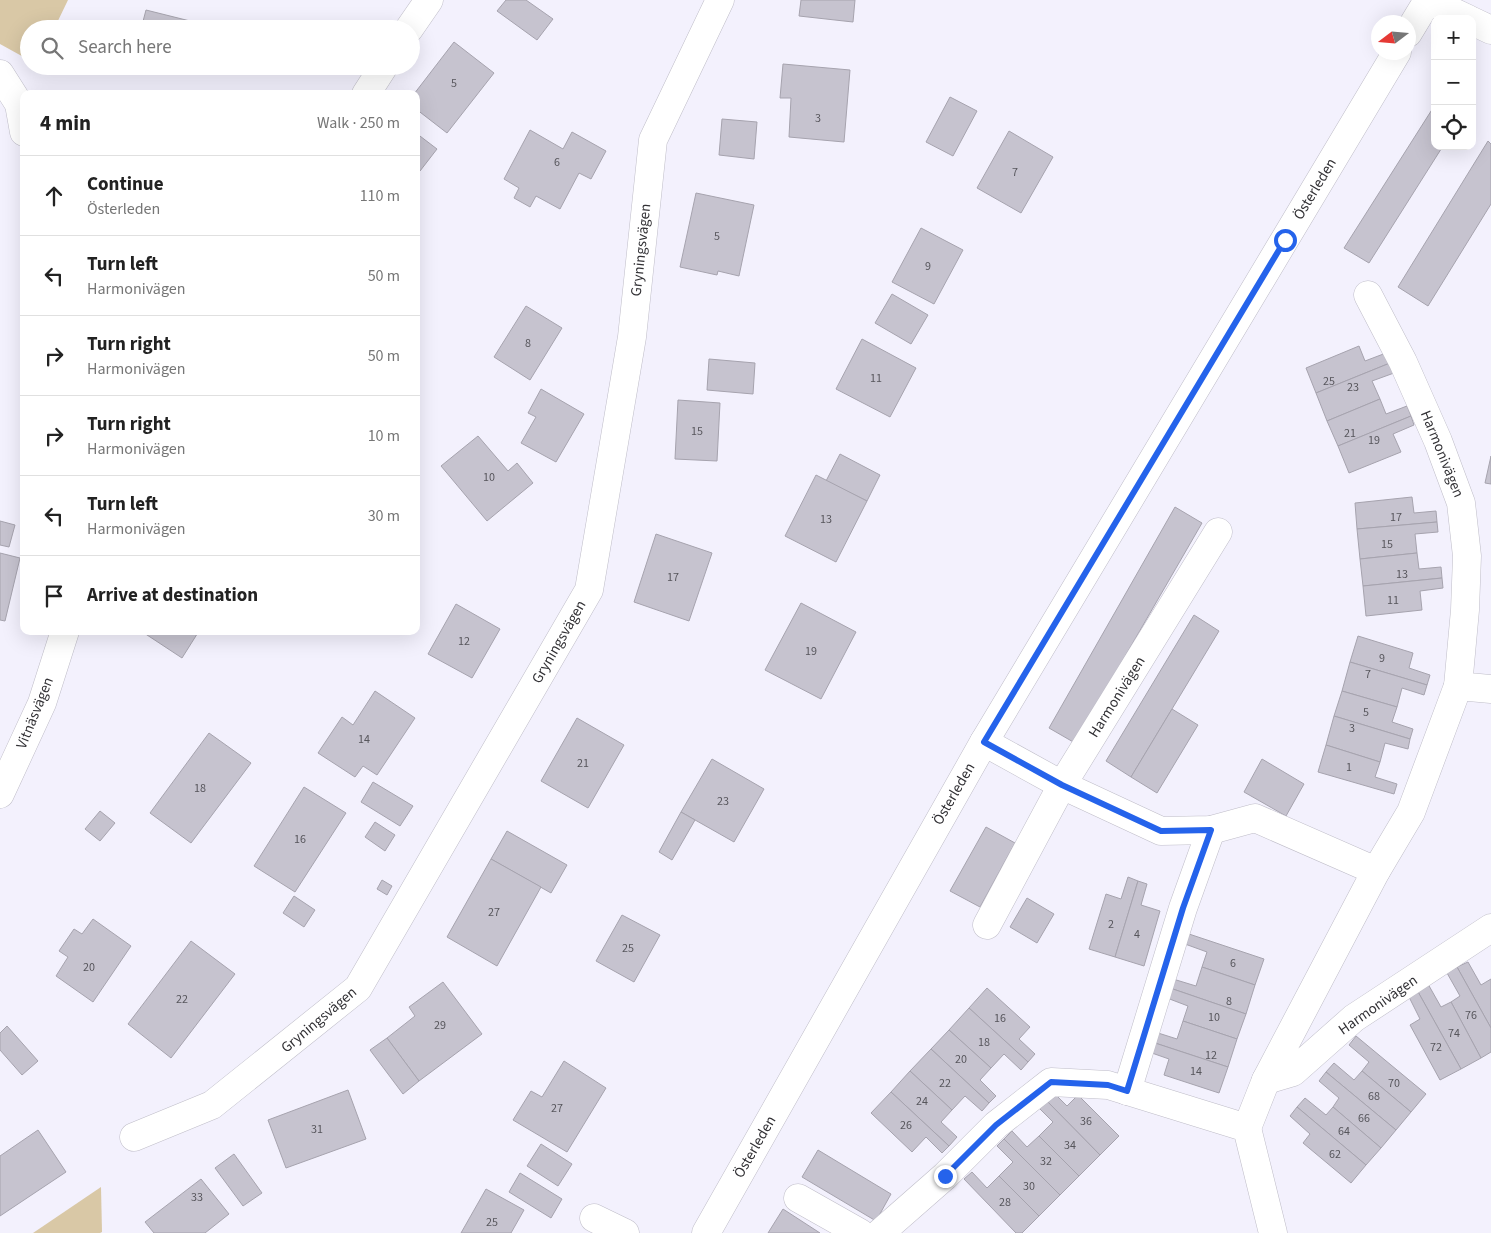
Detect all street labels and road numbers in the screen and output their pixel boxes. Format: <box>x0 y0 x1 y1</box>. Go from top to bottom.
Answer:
street label: Österleden <box>1288 154 1342 224</box>
street label: Gryningsvägen <box>626 203 656 297</box>
street label: Harmonivägen <box>1415 407 1469 501</box>
street label: Gryningsvägen <box>527 596 591 688</box>
street label: Harmonivägen <box>1084 652 1150 742</box>
street label: Vitnäsvägen <box>11 674 59 752</box>
street label: Österleden <box>928 759 980 829</box>
street label: Harmonivägen <box>1334 970 1422 1040</box>
street label: Gryningsvägen <box>277 982 361 1058</box>
street label: Österleden <box>729 1112 781 1182</box>

